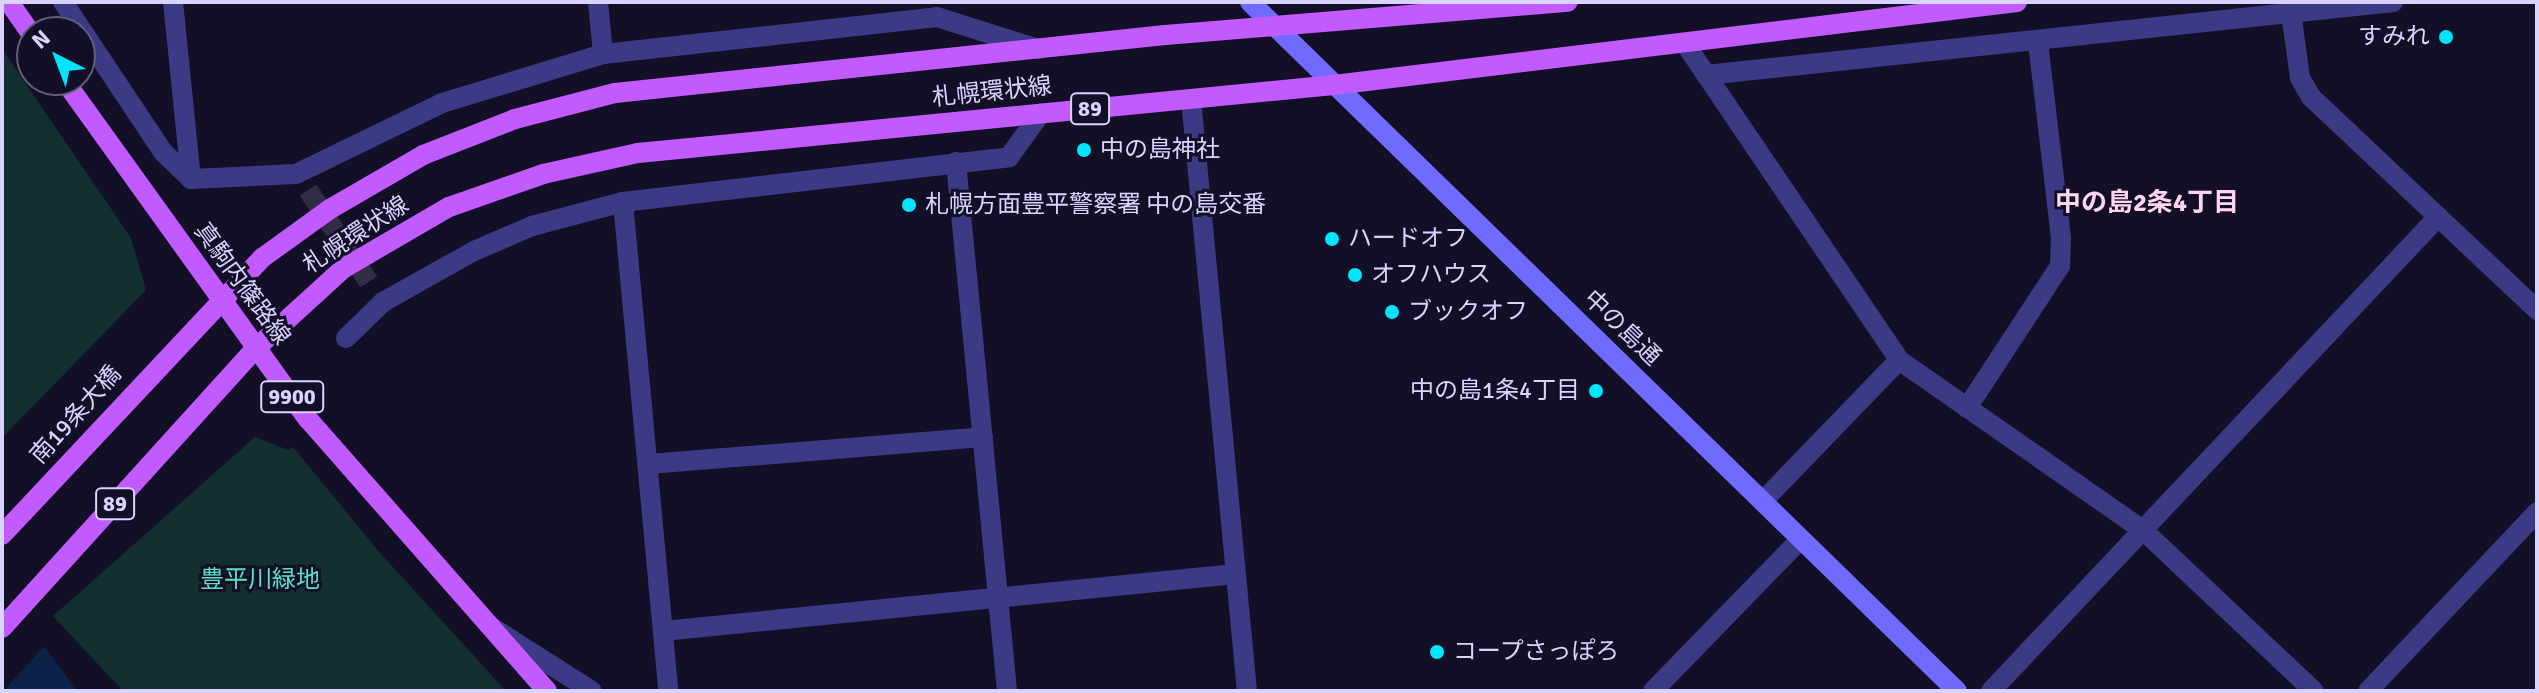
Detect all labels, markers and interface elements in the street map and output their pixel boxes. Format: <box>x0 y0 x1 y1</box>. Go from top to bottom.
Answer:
north arrow <box>16 16 96 96</box>
place label: すみれ <box>2358 23 2430 51</box>
text: N <box>26 24 56 54</box>
marker: すみれ <box>2437 28 2455 46</box>
street label: 札幌環状線 <box>931 71 1053 113</box>
road number: 89 <box>1070 91 1110 127</box>
place label: 中の島神社 <box>1100 136 1220 164</box>
marker: 中の島神社 <box>1075 141 1093 159</box>
district label: 中の島2条4丁目 <box>2055 188 2239 220</box>
street label: 札幌環状線 <box>298 190 414 280</box>
place label: 札幌方面豊平警察署 中の島交番 <box>925 191 1266 219</box>
marker: 札幌方面豊平警察署 中の島交番 <box>900 196 918 214</box>
street label: 真駒内篠路線 <box>188 217 296 351</box>
place label: ハードオフ <box>1348 225 1468 253</box>
marker: ハードオフ <box>1323 230 1341 248</box>
place label: オフハウス <box>1371 261 1491 289</box>
marker: オフハウス <box>1346 266 1364 284</box>
street label: 中の島通 <box>1577 284 1667 372</box>
place label: ブックオフ <box>1408 298 1528 326</box>
marker: ブックオフ <box>1383 303 1401 321</box>
street label: 南19条大橋 <box>25 360 127 470</box>
place label: 中の島1条4丁目 <box>1410 377 1580 405</box>
road number: 9900 <box>260 379 324 415</box>
marker: 中の島1条4丁目 <box>1587 382 1605 400</box>
road number: 89 <box>95 486 135 522</box>
park label: 豊平川緑地 <box>200 566 320 594</box>
place label: コープさっぽろ <box>1453 638 1621 666</box>
marker: コープさっぽろ <box>1428 643 1446 661</box>

